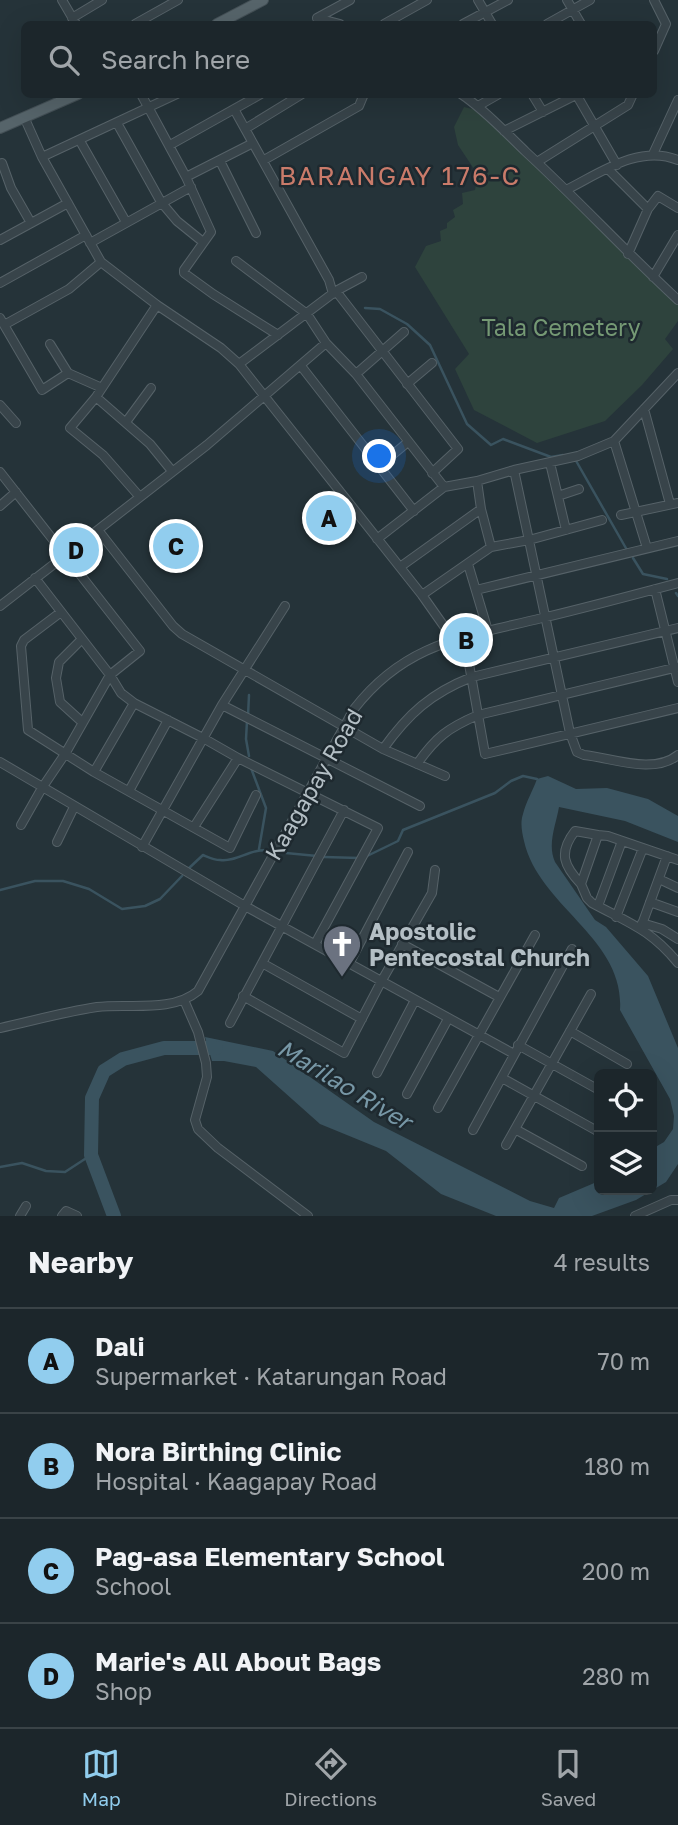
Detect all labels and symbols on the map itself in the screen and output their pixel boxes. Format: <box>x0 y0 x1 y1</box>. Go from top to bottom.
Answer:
district label: BARANGAY 176-C <box>279 160 521 191</box>
park label: Tala Cemetery <box>481 313 641 341</box>
your location <box>362 439 396 473</box>
pin: A <box>306 492 352 544</box>
pin: C <box>153 520 199 572</box>
pin: D <box>53 524 99 576</box>
pin: B <box>443 614 489 666</box>
street label: Kaagapay Road <box>258 703 368 865</box>
place label: Apostolic Pentecostal Church <box>369 917 590 971</box>
church icon: Apostolic Pentecostal Church <box>321 923 363 978</box>
water label: Marilao River <box>273 1033 420 1137</box>

